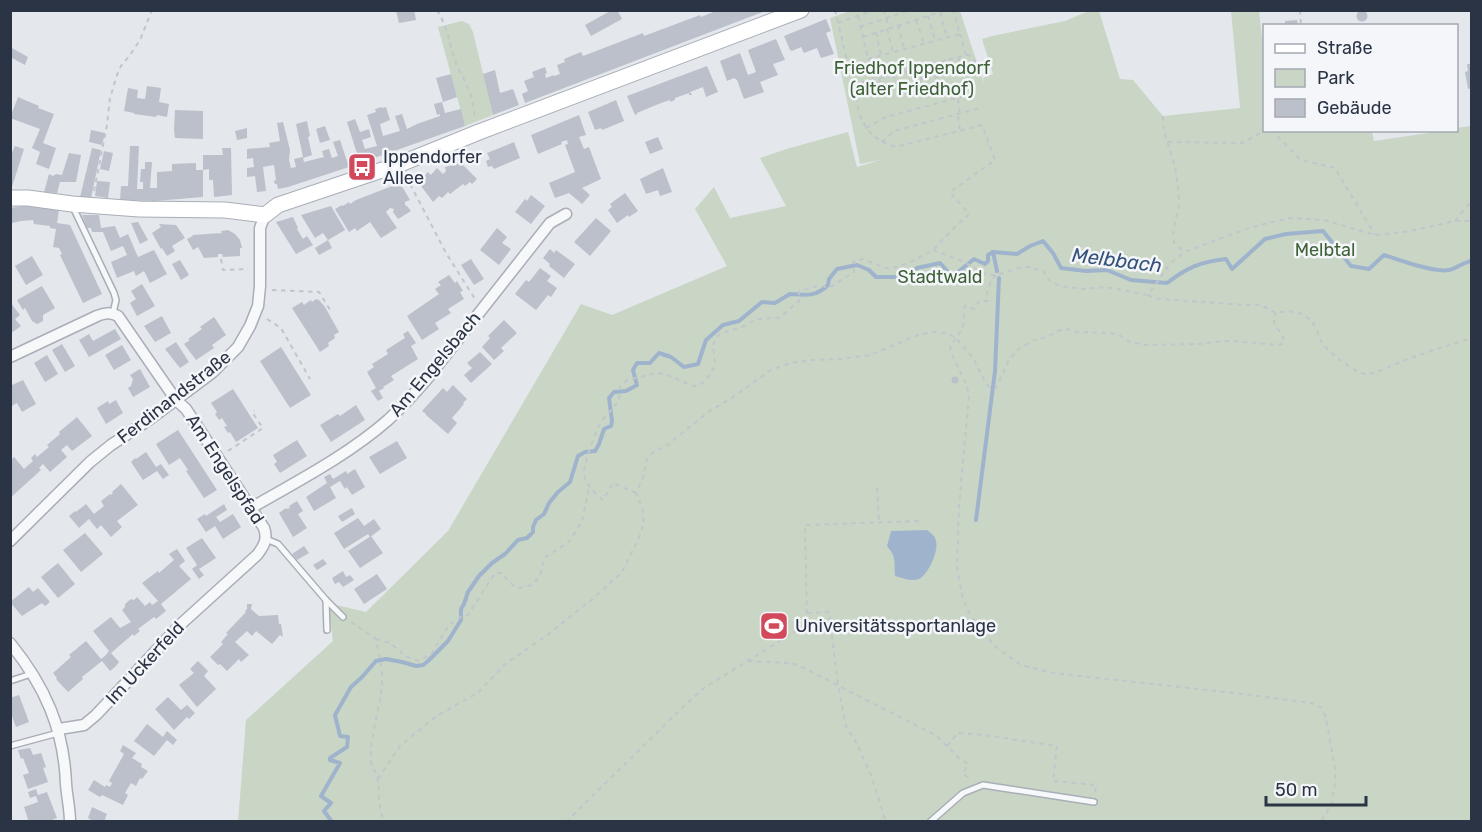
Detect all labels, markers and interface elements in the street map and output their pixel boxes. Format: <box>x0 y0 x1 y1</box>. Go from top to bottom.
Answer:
legend <box>1263 24 1458 132</box>
text: Straße <box>1317 37 1373 59</box>
park label: Friedhof Ippendorf (alter Friedhof) <box>834 57 990 100</box>
text: Park <box>1317 67 1355 89</box>
text: Gebäude <box>1317 97 1392 119</box>
place label: Ippendorfer Allee <box>383 146 482 189</box>
bus stop icon: Ippendorfer Allee <box>346 151 378 183</box>
park label: Melbtal <box>1295 239 1355 261</box>
water label: Melbbach <box>1071 243 1163 277</box>
park label: Stadtwald <box>897 266 983 288</box>
street label: Am Engelsbach <box>385 307 485 421</box>
street label: Ferdinandstraße <box>113 346 235 448</box>
street label: Am Engelspfad <box>181 410 269 528</box>
sports icon: Universitätssportanlage <box>758 610 790 642</box>
place label: Universitätssportanlage <box>795 615 996 637</box>
street label: Im Uckerfeld <box>101 617 189 709</box>
scale bar <box>1266 769 1366 807</box>
text: 50 m <box>1275 779 1318 801</box>

